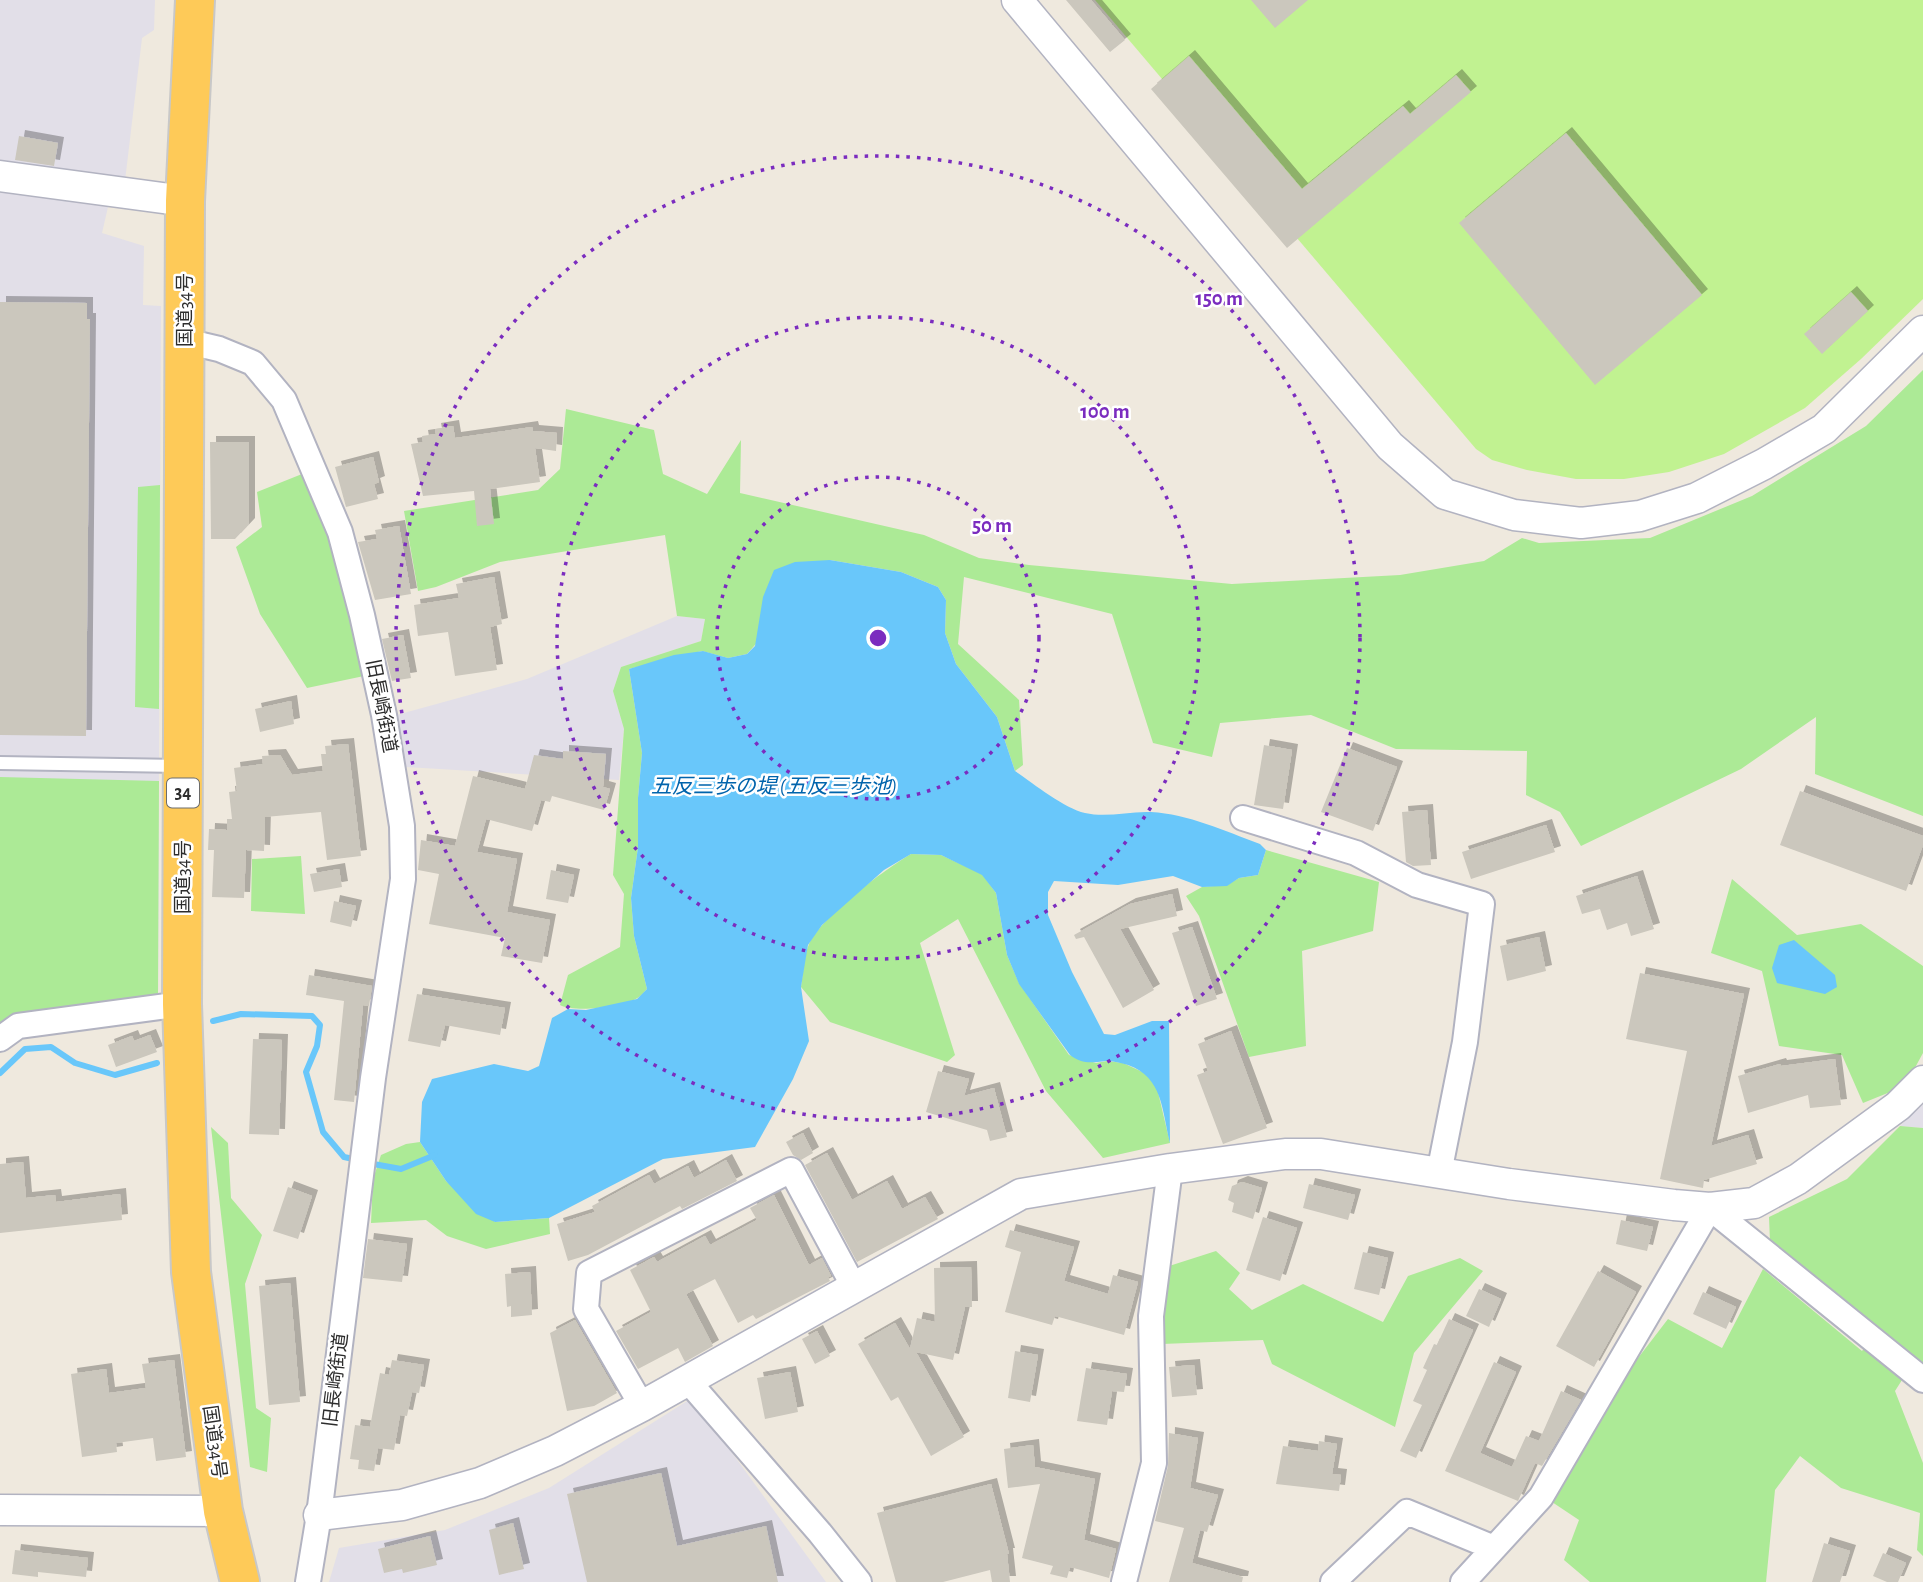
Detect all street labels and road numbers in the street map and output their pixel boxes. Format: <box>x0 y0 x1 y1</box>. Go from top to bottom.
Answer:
street label: 国道34号 <box>175 273 195 347</box>
street label: 旧長崎街道 <box>363 657 400 754</box>
road number: 34 <box>167 778 199 808</box>
street label: 国道34号 <box>173 840 193 914</box>
street label: 旧長崎街道 <box>320 1332 351 1428</box>
street label: 国道34号 <box>199 1404 230 1480</box>

